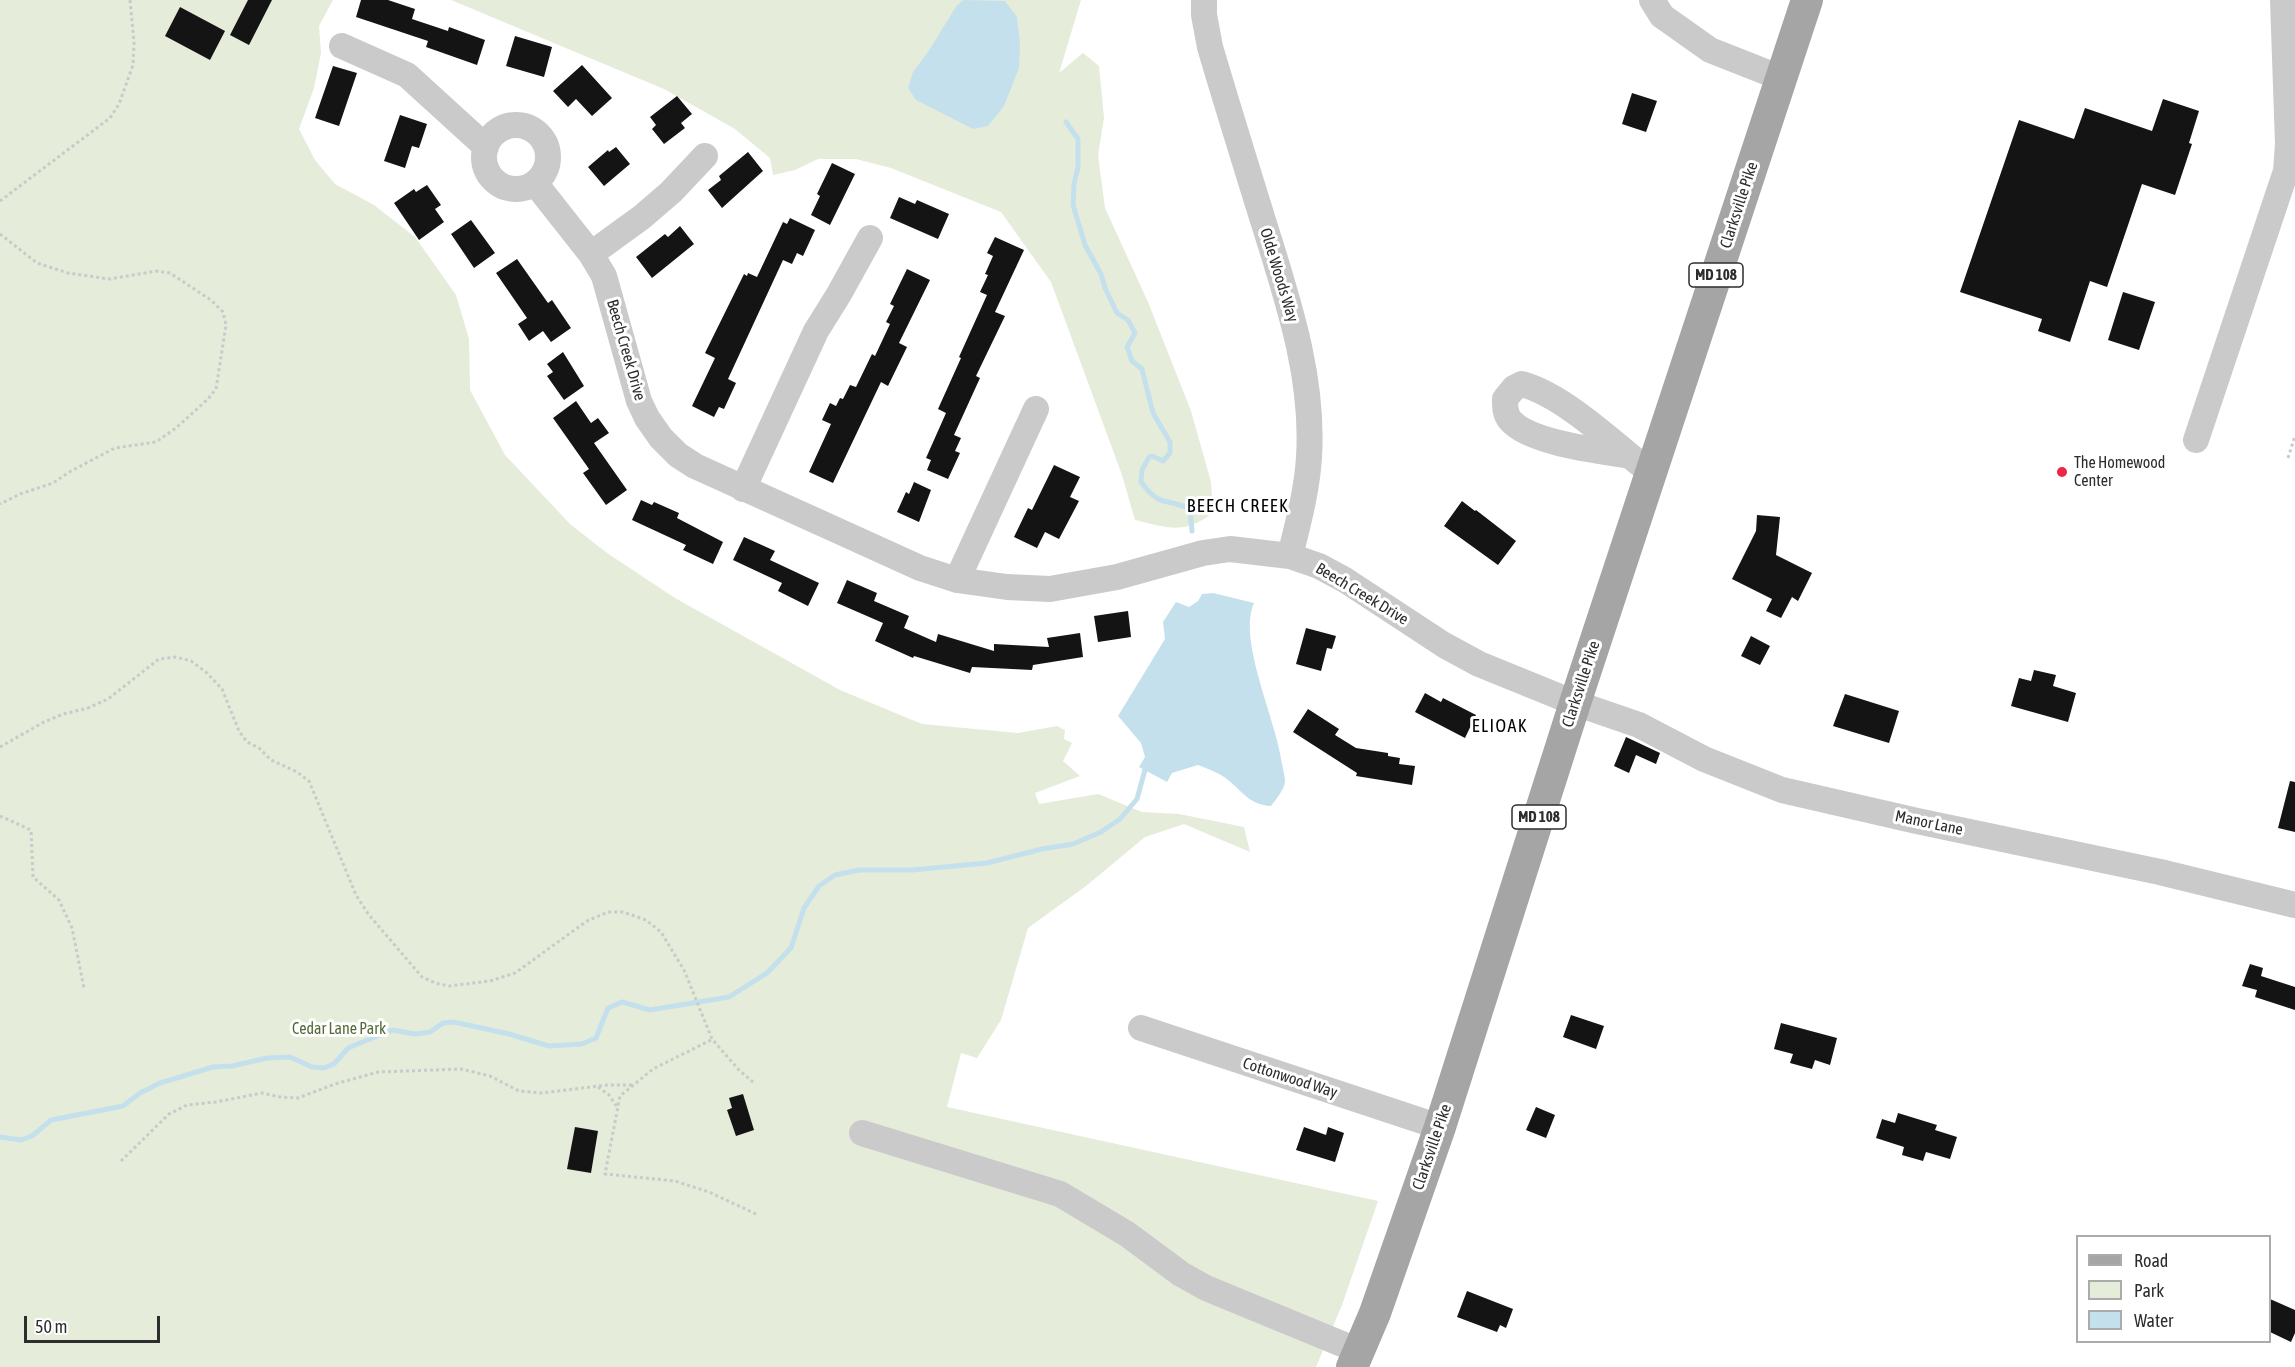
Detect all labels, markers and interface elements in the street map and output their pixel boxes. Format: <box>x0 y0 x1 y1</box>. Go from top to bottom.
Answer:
street label: Clarksville Pike <box>1716 159 1762 251</box>
street label: Olde Woods Way <box>1256 226 1302 324</box>
road number: MD 108 <box>1689 263 1743 287</box>
street label: Beech Creek Drive <box>602 297 650 403</box>
place label: The Homewood Center <box>2074 453 2165 491</box>
marker: The Homewood Center <box>2055 465 2069 479</box>
district label: BEECH CREEK <box>1187 495 1289 517</box>
street label: Beech Creek Drive <box>1312 559 1412 629</box>
street label: Clarksville Pike <box>1558 638 1604 730</box>
district label: ELIOAK <box>1472 715 1528 737</box>
road number: MD 108 <box>1512 805 1566 829</box>
street label: Manor Lane <box>1893 806 1965 840</box>
park label: Cedar Lane Park <box>292 1019 386 1039</box>
street label: Cottonwood Way <box>1240 1054 1340 1102</box>
street label: Clarksville Pike <box>1408 1102 1456 1192</box>
legend <box>2076 1235 2271 1343</box>
text: Road <box>2134 1250 2168 1271</box>
text: Park <box>2134 1280 2164 1301</box>
scale bar <box>27 1304 164 1342</box>
text: Water <box>2134 1310 2173 1331</box>
text: 50 m <box>35 1316 67 1337</box>

